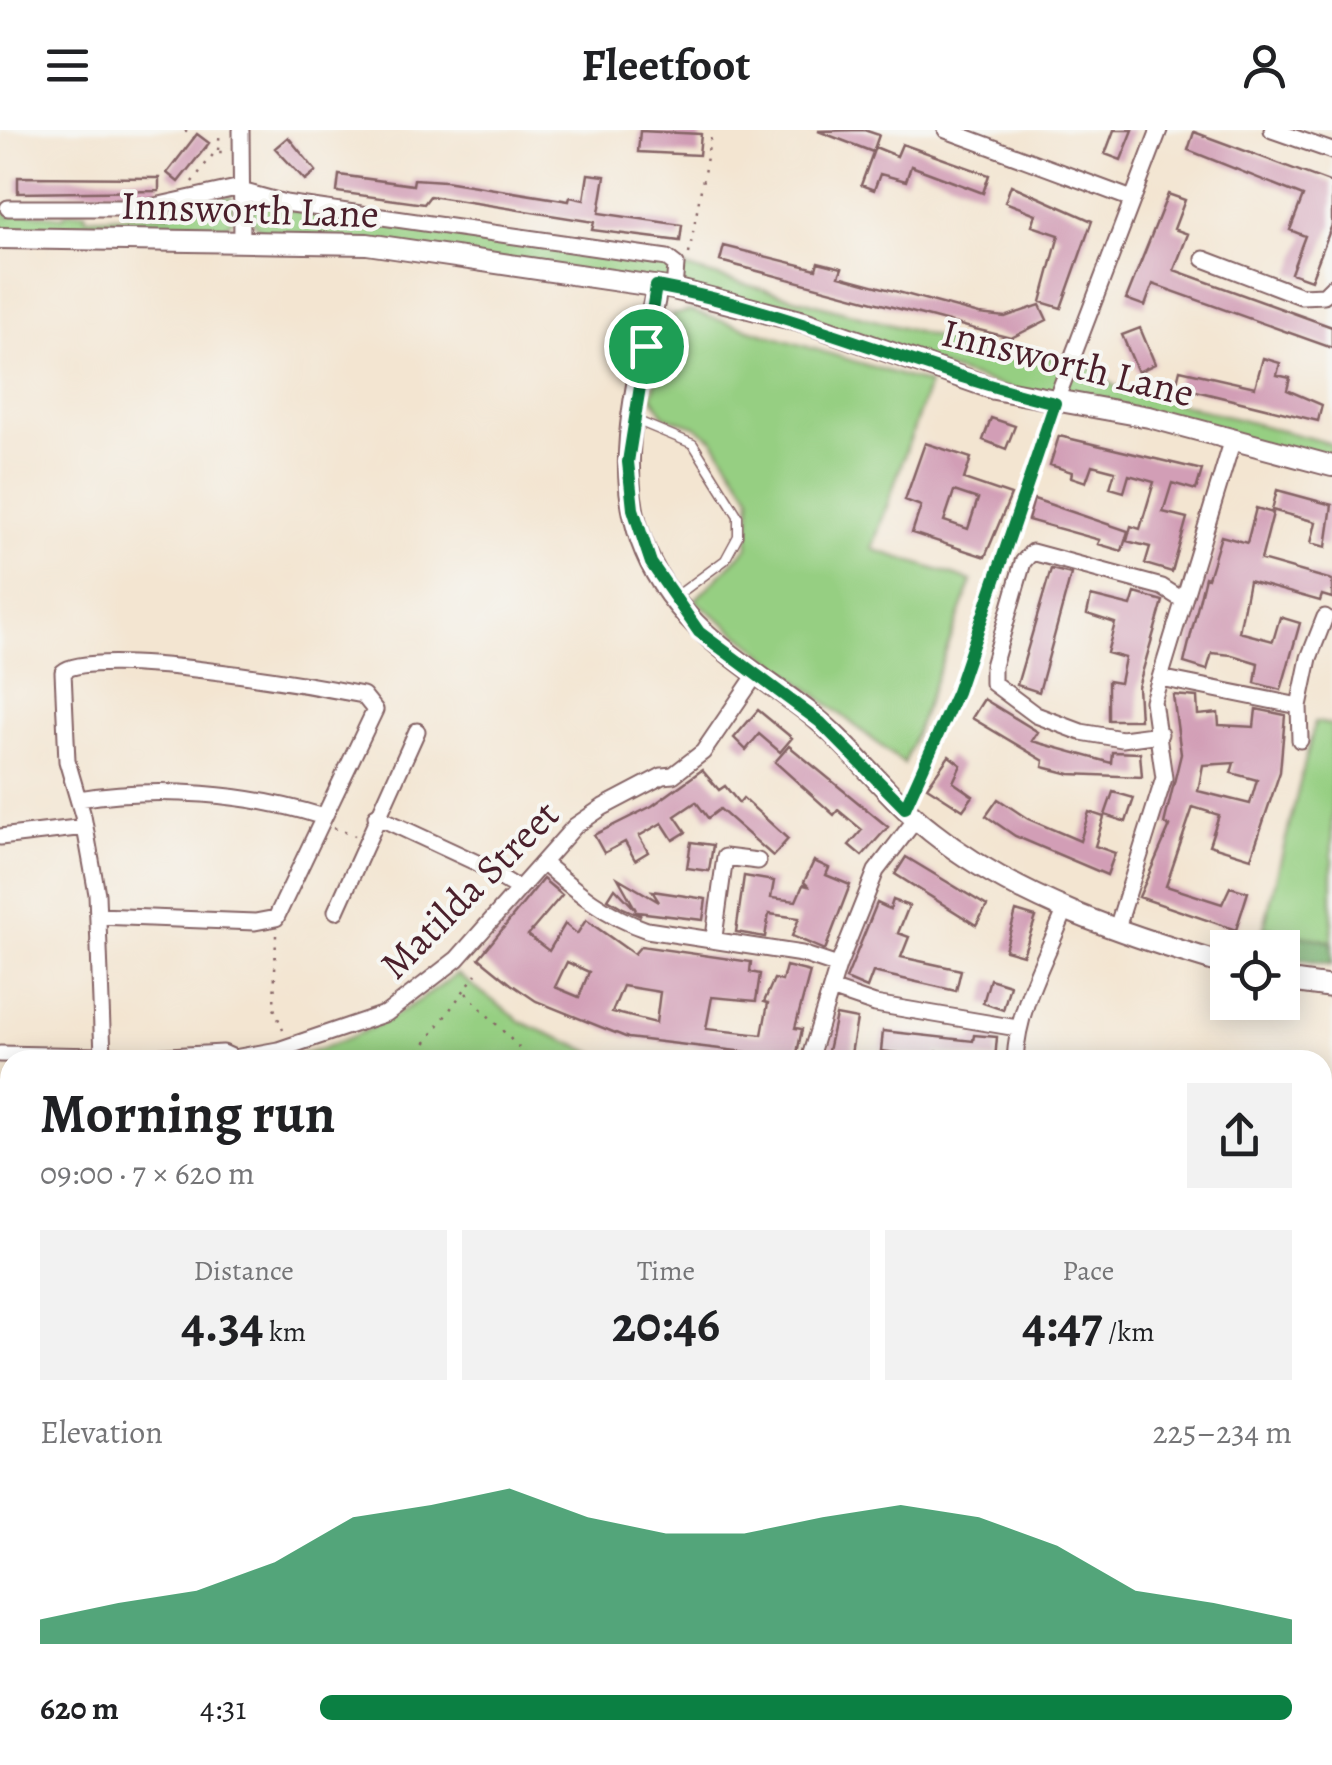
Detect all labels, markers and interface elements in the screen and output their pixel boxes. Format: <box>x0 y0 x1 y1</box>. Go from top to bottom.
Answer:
text: Fleetfoot <box>582 34 750 96</box>
icon: menu <box>40 38 95 93</box>
icon: person <box>1237 38 1292 93</box>
street label: Innsworth Lane <box>120 178 380 241</box>
pin <box>604 304 689 389</box>
street label: Innsworth Lane <box>936 305 1200 420</box>
icon: arrive <box>619 319 674 374</box>
street label: Matilda Street <box>368 788 571 991</box>
map controls <box>1210 930 1300 1020</box>
button: locate <box>1210 930 1300 1020</box>
text: Morning run <box>40 1076 335 1151</box>
button: share <box>1187 1083 1292 1188</box>
text: 09:00 · 7 × 620 m <box>40 1151 255 1195</box>
text: Distance <box>193 1252 294 1290</box>
text: Time <box>637 1252 695 1290</box>
text: Pace <box>1062 1252 1114 1290</box>
text: 4.34 <box>181 1290 263 1358</box>
text: 20:46 <box>612 1290 720 1358</box>
text: 4:47 <box>1022 1290 1102 1358</box>
text: km <box>263 1313 306 1351</box>
text: /km <box>1102 1313 1154 1351</box>
text: Elevation <box>40 1410 163 1454</box>
text: 225–234 m <box>1152 1410 1292 1454</box>
text: 620 m <box>40 1686 119 1730</box>
text: 4:31 <box>200 1686 246 1730</box>

